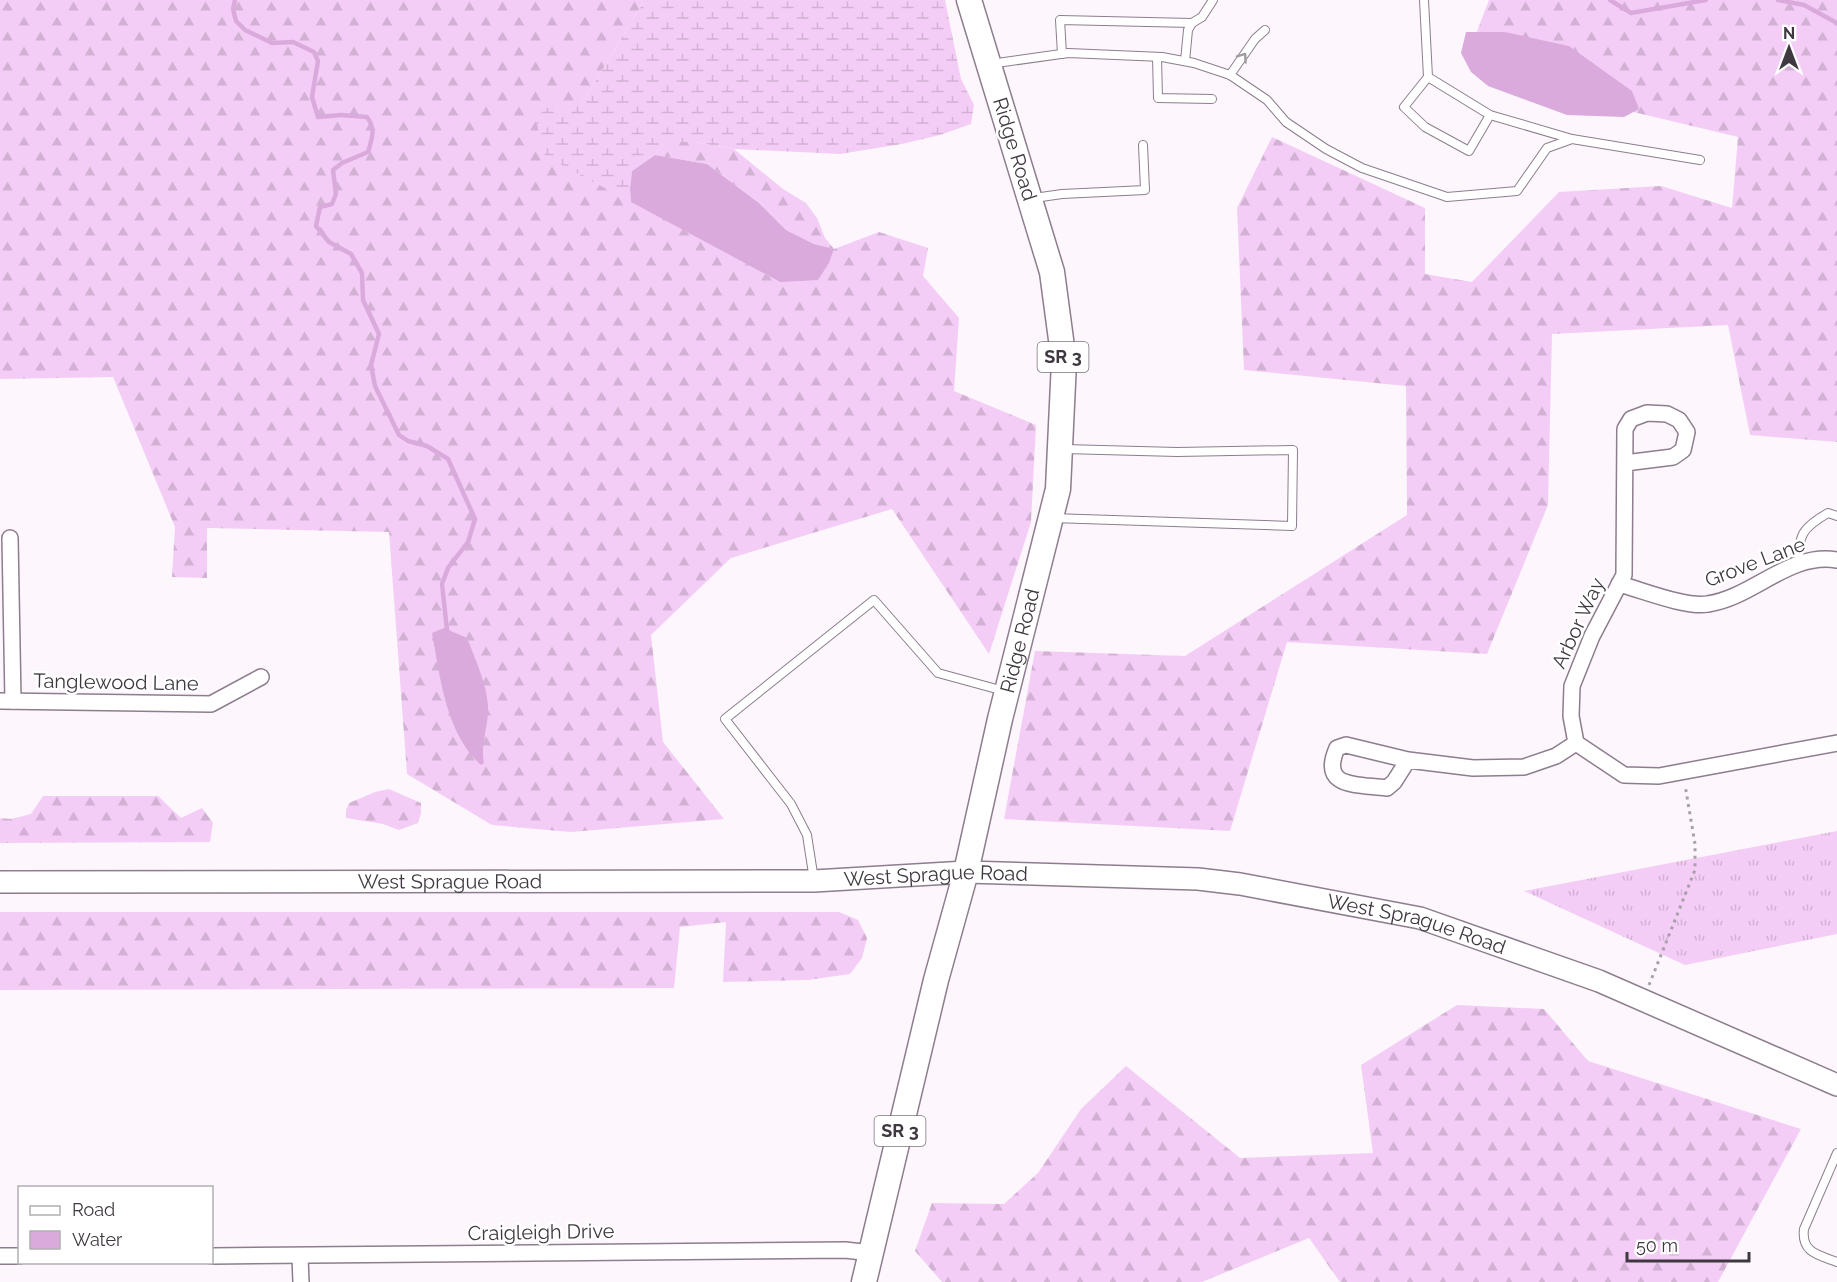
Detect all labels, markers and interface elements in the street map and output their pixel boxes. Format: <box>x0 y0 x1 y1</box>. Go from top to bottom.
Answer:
north arrow <box>1759 18 1819 78</box>
text: N <box>1783 24 1795 43</box>
one-way arrow <box>1236 53 1247 64</box>
street label: Ridge Road <box>988 94 1042 204</box>
road number: SR 3 <box>1038 342 1088 372</box>
street label: Grove Lane <box>1701 532 1809 592</box>
street label: Arbor Way <box>1547 574 1609 672</box>
street label: Ridge Road <box>995 586 1044 696</box>
street label: Tanglewood Lane <box>33 669 199 695</box>
street label: West Sprague Road <box>843 860 1028 891</box>
street label: West Sprague Road <box>358 869 542 894</box>
street label: West Sprague Road <box>1325 889 1509 959</box>
road number: SR 3 <box>874 1116 926 1146</box>
legend <box>18 1186 213 1264</box>
text: Road <box>72 1199 115 1220</box>
street label: Craigleigh Drive <box>467 1219 615 1245</box>
scale bar <box>1627 1225 1748 1263</box>
text: Water <box>72 1229 123 1250</box>
text: 50 m <box>1636 1235 1678 1256</box>

